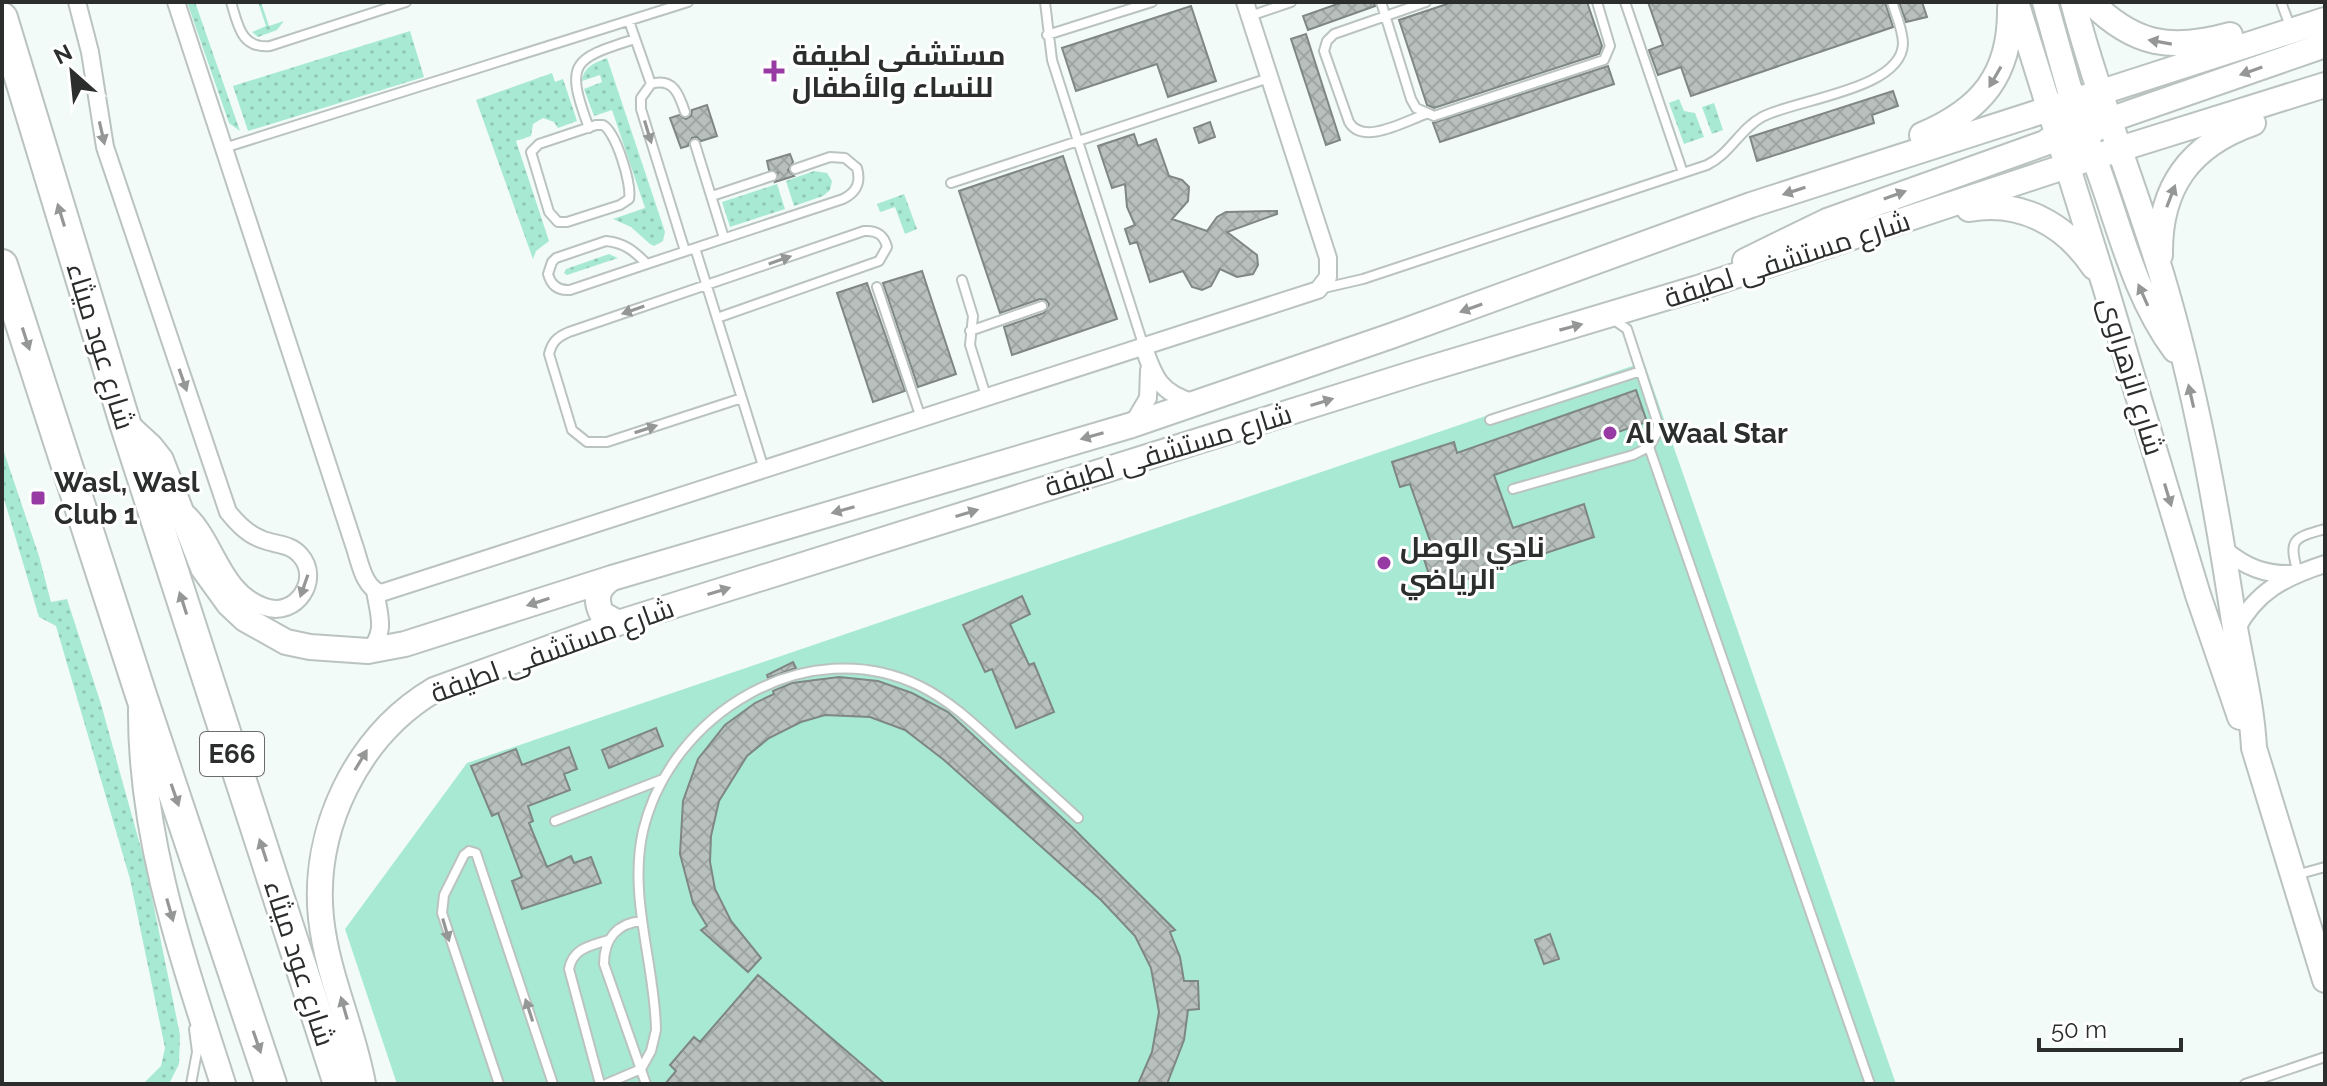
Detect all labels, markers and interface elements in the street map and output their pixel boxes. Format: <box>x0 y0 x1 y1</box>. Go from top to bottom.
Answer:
north arrow <box>32 32 112 112</box>
one-way arrow <box>2147 35 2172 47</box>
text: N <box>50 39 76 70</box>
place label: مستشفى لطيفة للنساء والأطفال <box>792 39 1006 104</box>
marker: مستشفى لطيفة للنساء والأطفال <box>763 60 785 82</box>
one-way arrow <box>2239 65 2263 77</box>
one-way arrow <box>1988 66 2002 88</box>
one-way arrow <box>643 120 655 144</box>
one-way arrow <box>96 121 109 146</box>
one-way arrow <box>2165 184 2178 208</box>
one-way arrow <box>1782 185 1806 197</box>
one-way arrow <box>1883 189 1907 201</box>
one-way arrow <box>54 203 67 227</box>
street label: شارع مستشفى لطيفة <box>1660 204 1915 317</box>
one-way arrow <box>768 253 792 265</box>
street label: شارع عود ميثاء <box>58 259 142 434</box>
one-way arrow <box>2136 283 2150 307</box>
street label: شارع الزهراوى <box>2090 293 2171 460</box>
one-way arrow <box>1459 302 1483 314</box>
one-way arrow <box>620 305 644 317</box>
one-way arrow <box>1559 320 1584 332</box>
one-way arrow <box>20 328 33 352</box>
one-way arrow <box>178 369 190 393</box>
one-way arrow <box>2184 383 2197 408</box>
one-way arrow <box>1311 395 1335 407</box>
street label: شارع مستشفى لطيفة <box>1041 397 1296 506</box>
place label: Al Waal Star <box>1626 417 1788 450</box>
one-way arrow <box>635 422 659 434</box>
marker: Al Waal Star <box>1601 424 1619 442</box>
one-way arrow <box>1080 430 1104 443</box>
place label: Wasl, Wasl Club 1 <box>54 466 200 531</box>
one-way arrow <box>2162 483 2175 507</box>
marker: Wasl, Wasl Club 1 <box>29 489 47 507</box>
one-way arrow <box>830 504 854 517</box>
one-way arrow <box>956 506 980 519</box>
place label: نادي الوصل الرياضي <box>1400 531 1545 601</box>
marker: نادي الوصل الرياضي <box>1375 554 1393 572</box>
one-way arrow <box>297 574 310 598</box>
one-way arrow <box>708 584 732 597</box>
one-way arrow <box>176 590 189 614</box>
street label: شارع مستشفى لطيفة <box>426 591 679 712</box>
one-way arrow <box>526 596 550 608</box>
road number: E66 <box>200 732 264 776</box>
one-way arrow <box>354 749 368 771</box>
one-way arrow <box>169 784 181 808</box>
one-way arrow <box>256 838 269 862</box>
street label: شارع عود ميثاء <box>255 876 342 1051</box>
one-way arrow <box>164 898 177 922</box>
one-way arrow <box>440 918 453 942</box>
one-way arrow <box>337 996 350 1020</box>
one-way arrow <box>522 998 534 1022</box>
scale bar <box>2039 1002 2181 1052</box>
text: 50 m <box>2051 1015 2107 1044</box>
one-way arrow <box>252 1030 264 1054</box>

